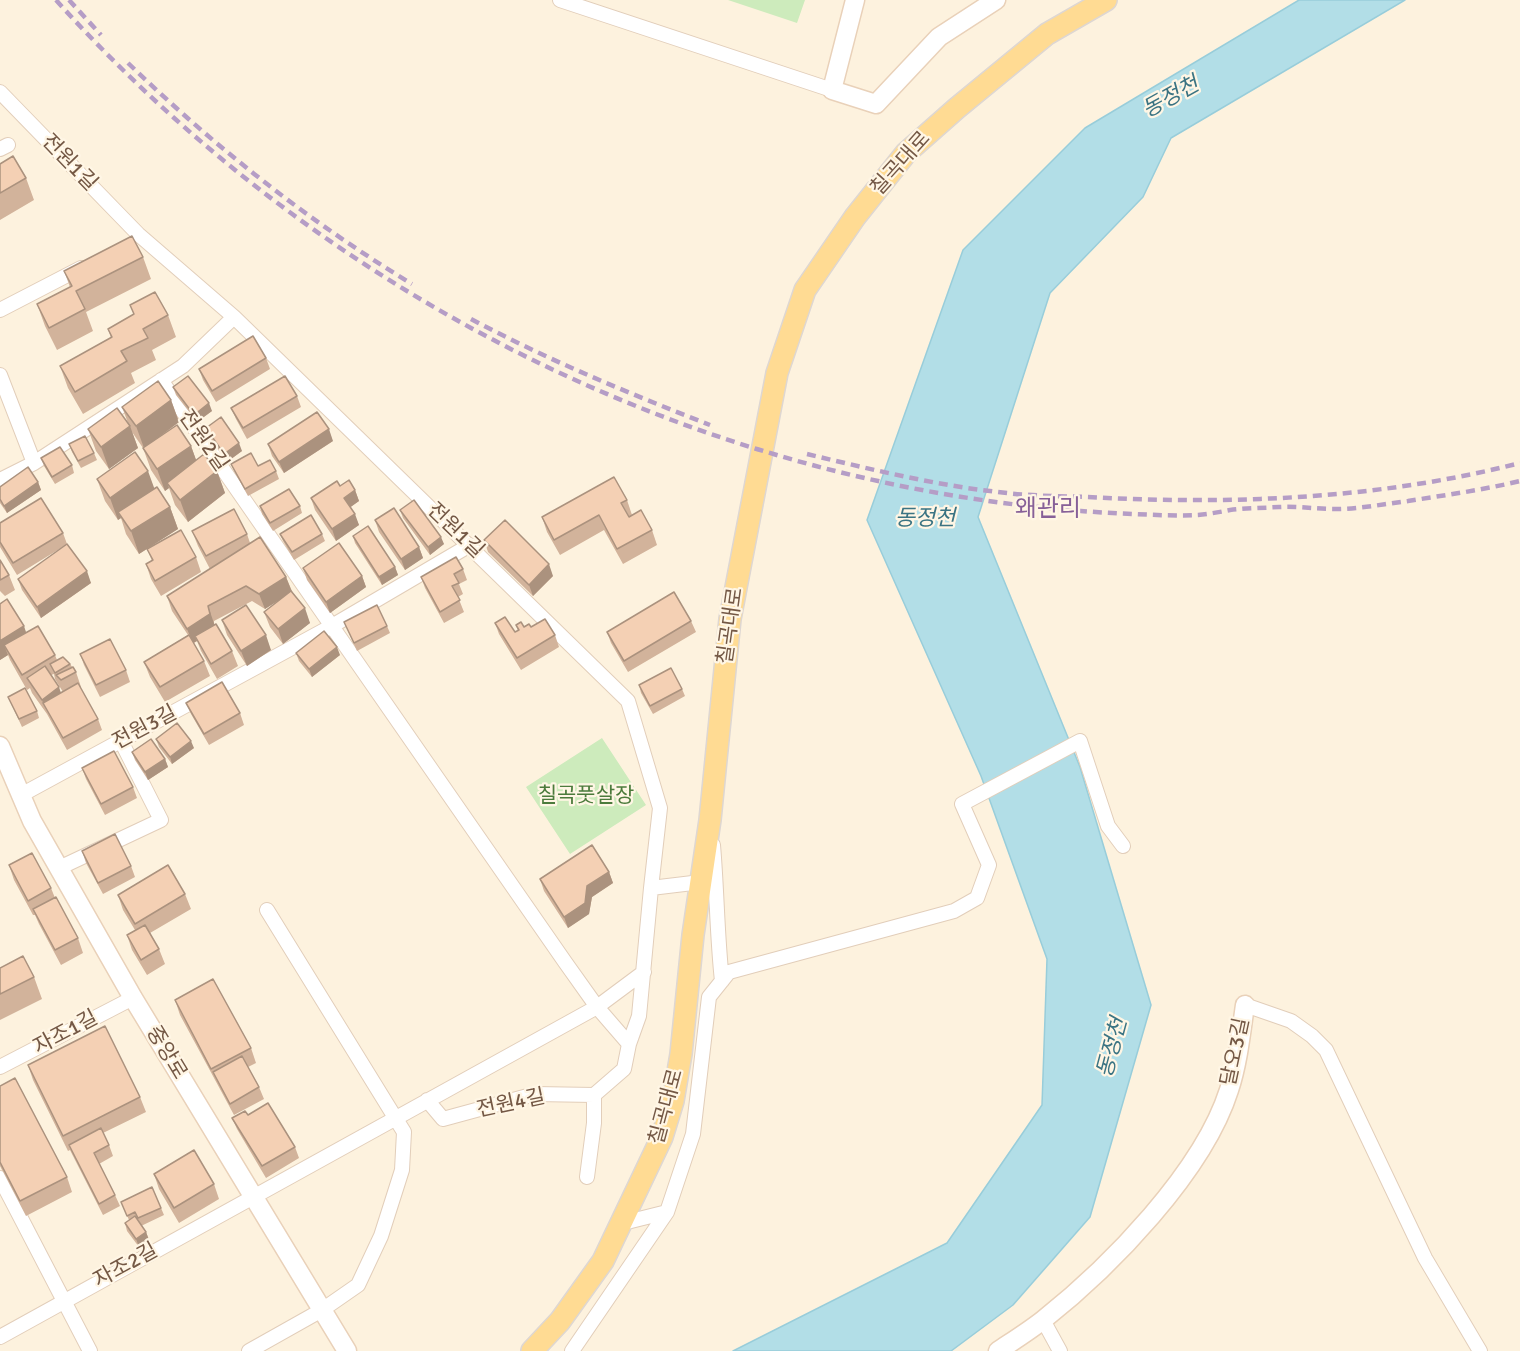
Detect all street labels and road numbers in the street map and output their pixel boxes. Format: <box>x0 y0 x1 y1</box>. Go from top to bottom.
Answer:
street label: 칠곡대로 <box>866 127 936 201</box>
street label: 전원1길 <box>36 129 102 197</box>
street label: 전원2길 <box>173 405 233 477</box>
street label: 전원1길 <box>421 498 489 564</box>
street label: 칠곡대로 <box>713 586 749 666</box>
street label: 전원3길 <box>108 701 182 755</box>
street label: 자조1길 <box>29 1006 103 1060</box>
street label: 달오3길 <box>1216 1015 1256 1089</box>
street label: 중앙로 <box>140 1022 192 1084</box>
street label: 칠곡대로 <box>645 1066 689 1148</box>
street label: 전원4길 <box>474 1084 548 1124</box>
street label: 자조2길 <box>90 1238 162 1294</box>

